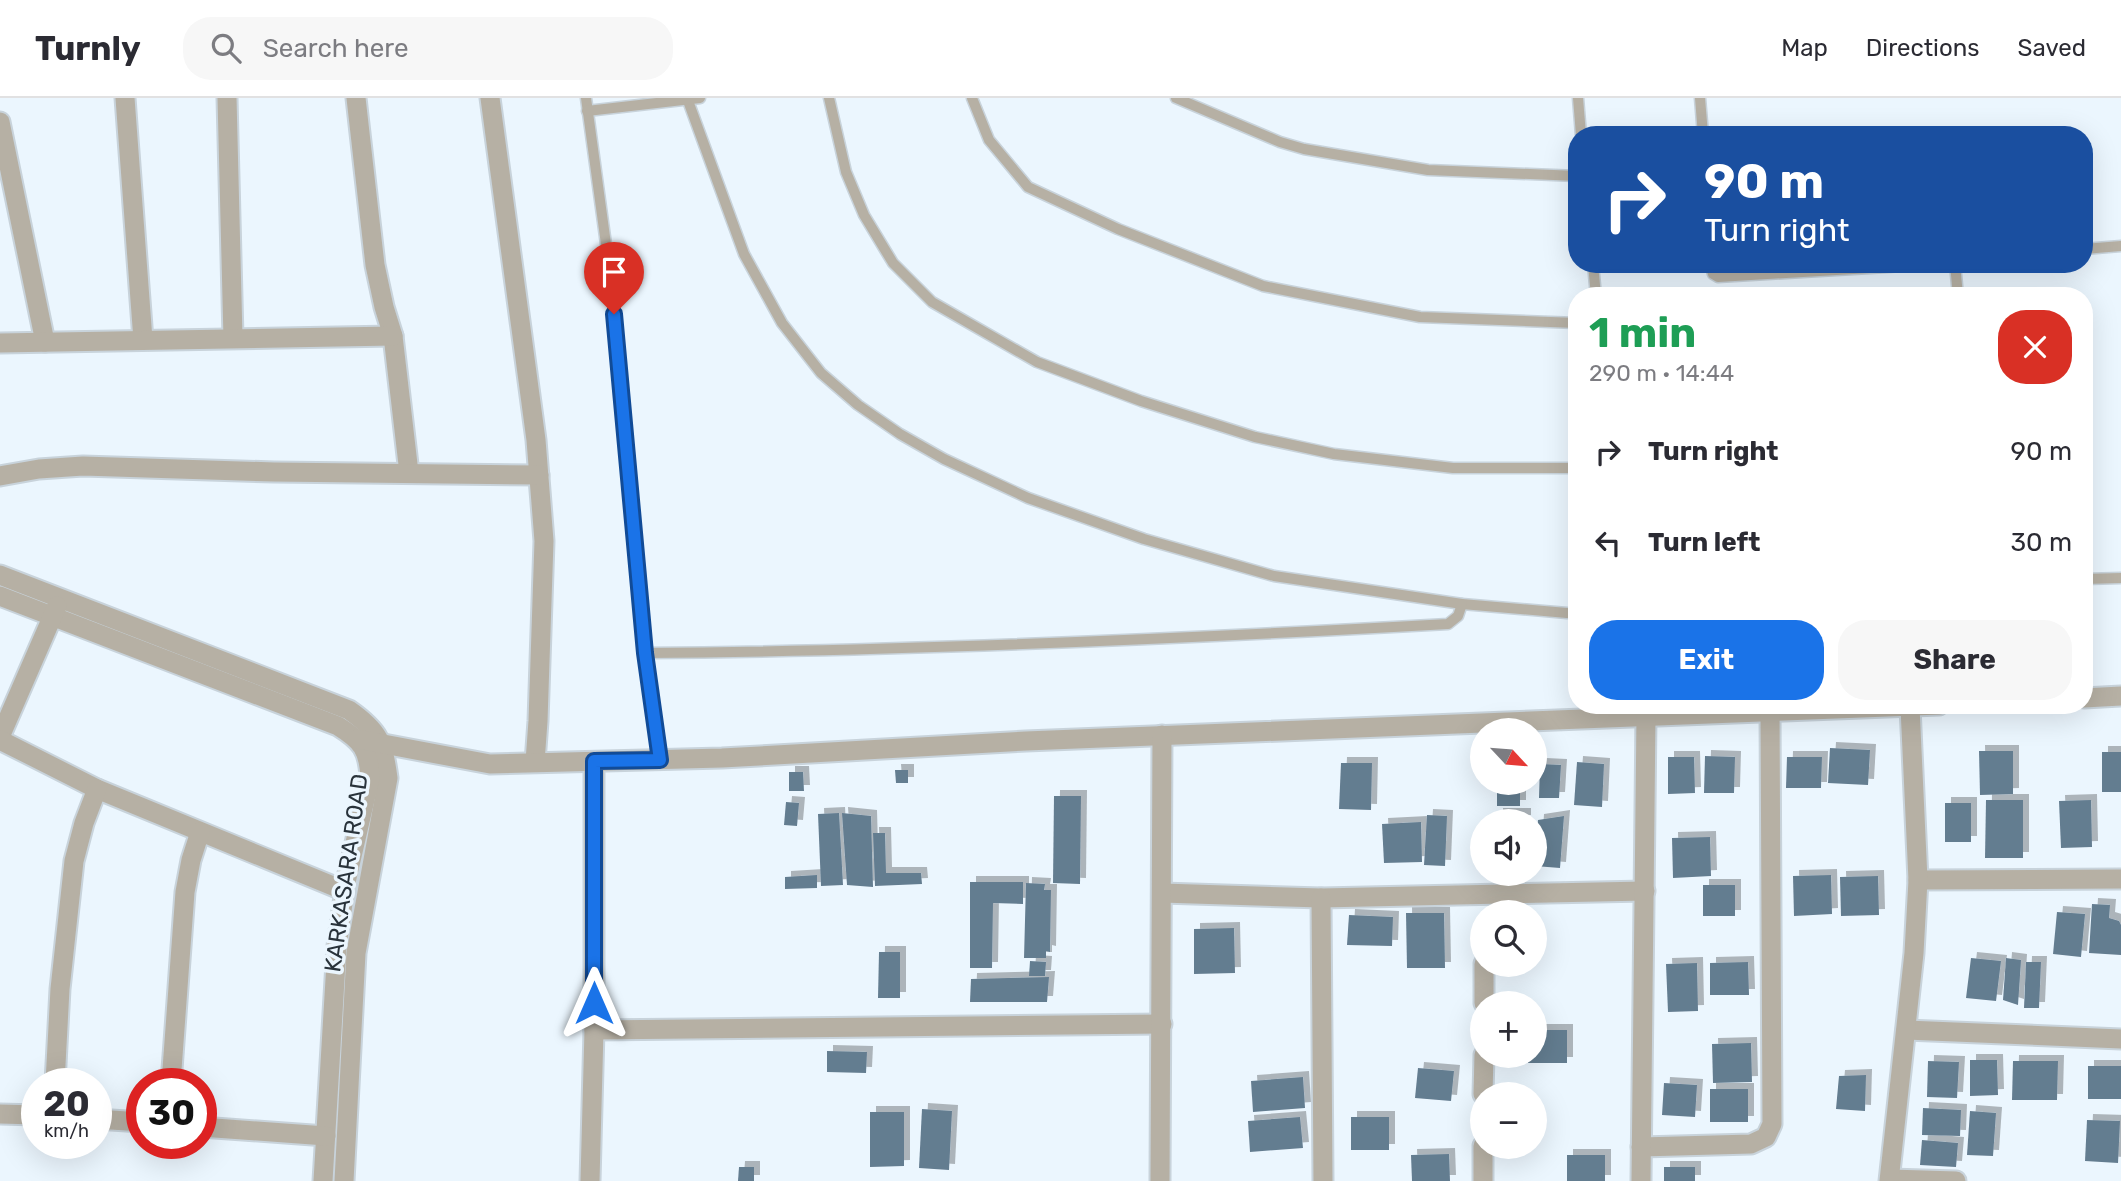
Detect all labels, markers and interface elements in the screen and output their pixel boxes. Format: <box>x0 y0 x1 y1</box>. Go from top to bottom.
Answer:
search box <box>183 17 673 80</box>
text: Turnly <box>35 29 141 68</box>
icon: search <box>207 29 245 67</box>
text: Search here <box>263 33 409 64</box>
text: Map <box>1781 34 1828 62</box>
text: Directions <box>1866 34 1979 62</box>
text: Saved <box>2017 34 2086 62</box>
text: 90 m <box>1704 152 1824 210</box>
icon: right <box>1589 154 1680 245</box>
text: Turn right <box>1704 211 1849 249</box>
pin <box>584 242 644 314</box>
icon: arrive <box>595 253 633 291</box>
text: 1 min <box>1589 308 1696 358</box>
button: close <box>1998 310 2072 384</box>
text: 290 m · 14:44 <box>1589 359 1734 387</box>
icon: right <box>1589 433 1627 471</box>
text: Turn right <box>1648 436 1778 467</box>
text: 90 m <box>2011 436 2072 467</box>
icon: left <box>1589 524 1627 562</box>
text: Turn left <box>1648 527 1760 558</box>
text: 30 m <box>2010 527 2072 558</box>
button: Exit <box>1589 620 1824 700</box>
button: Share <box>1838 620 2072 700</box>
north arrow <box>1470 718 1547 794</box>
map controls <box>1470 718 1547 1159</box>
street label: KARKASARA ROAD <box>318 772 374 974</box>
button: sound <box>1470 809 1547 886</box>
button: search <box>1470 900 1547 977</box>
position arrow <box>557 966 631 1040</box>
button: + <box>1470 991 1547 1068</box>
speed limit sign: 30 <box>126 1068 217 1159</box>
button: − <box>1470 1082 1547 1159</box>
text: 20 <box>43 1083 90 1125</box>
text: km/h <box>44 1120 89 1142</box>

